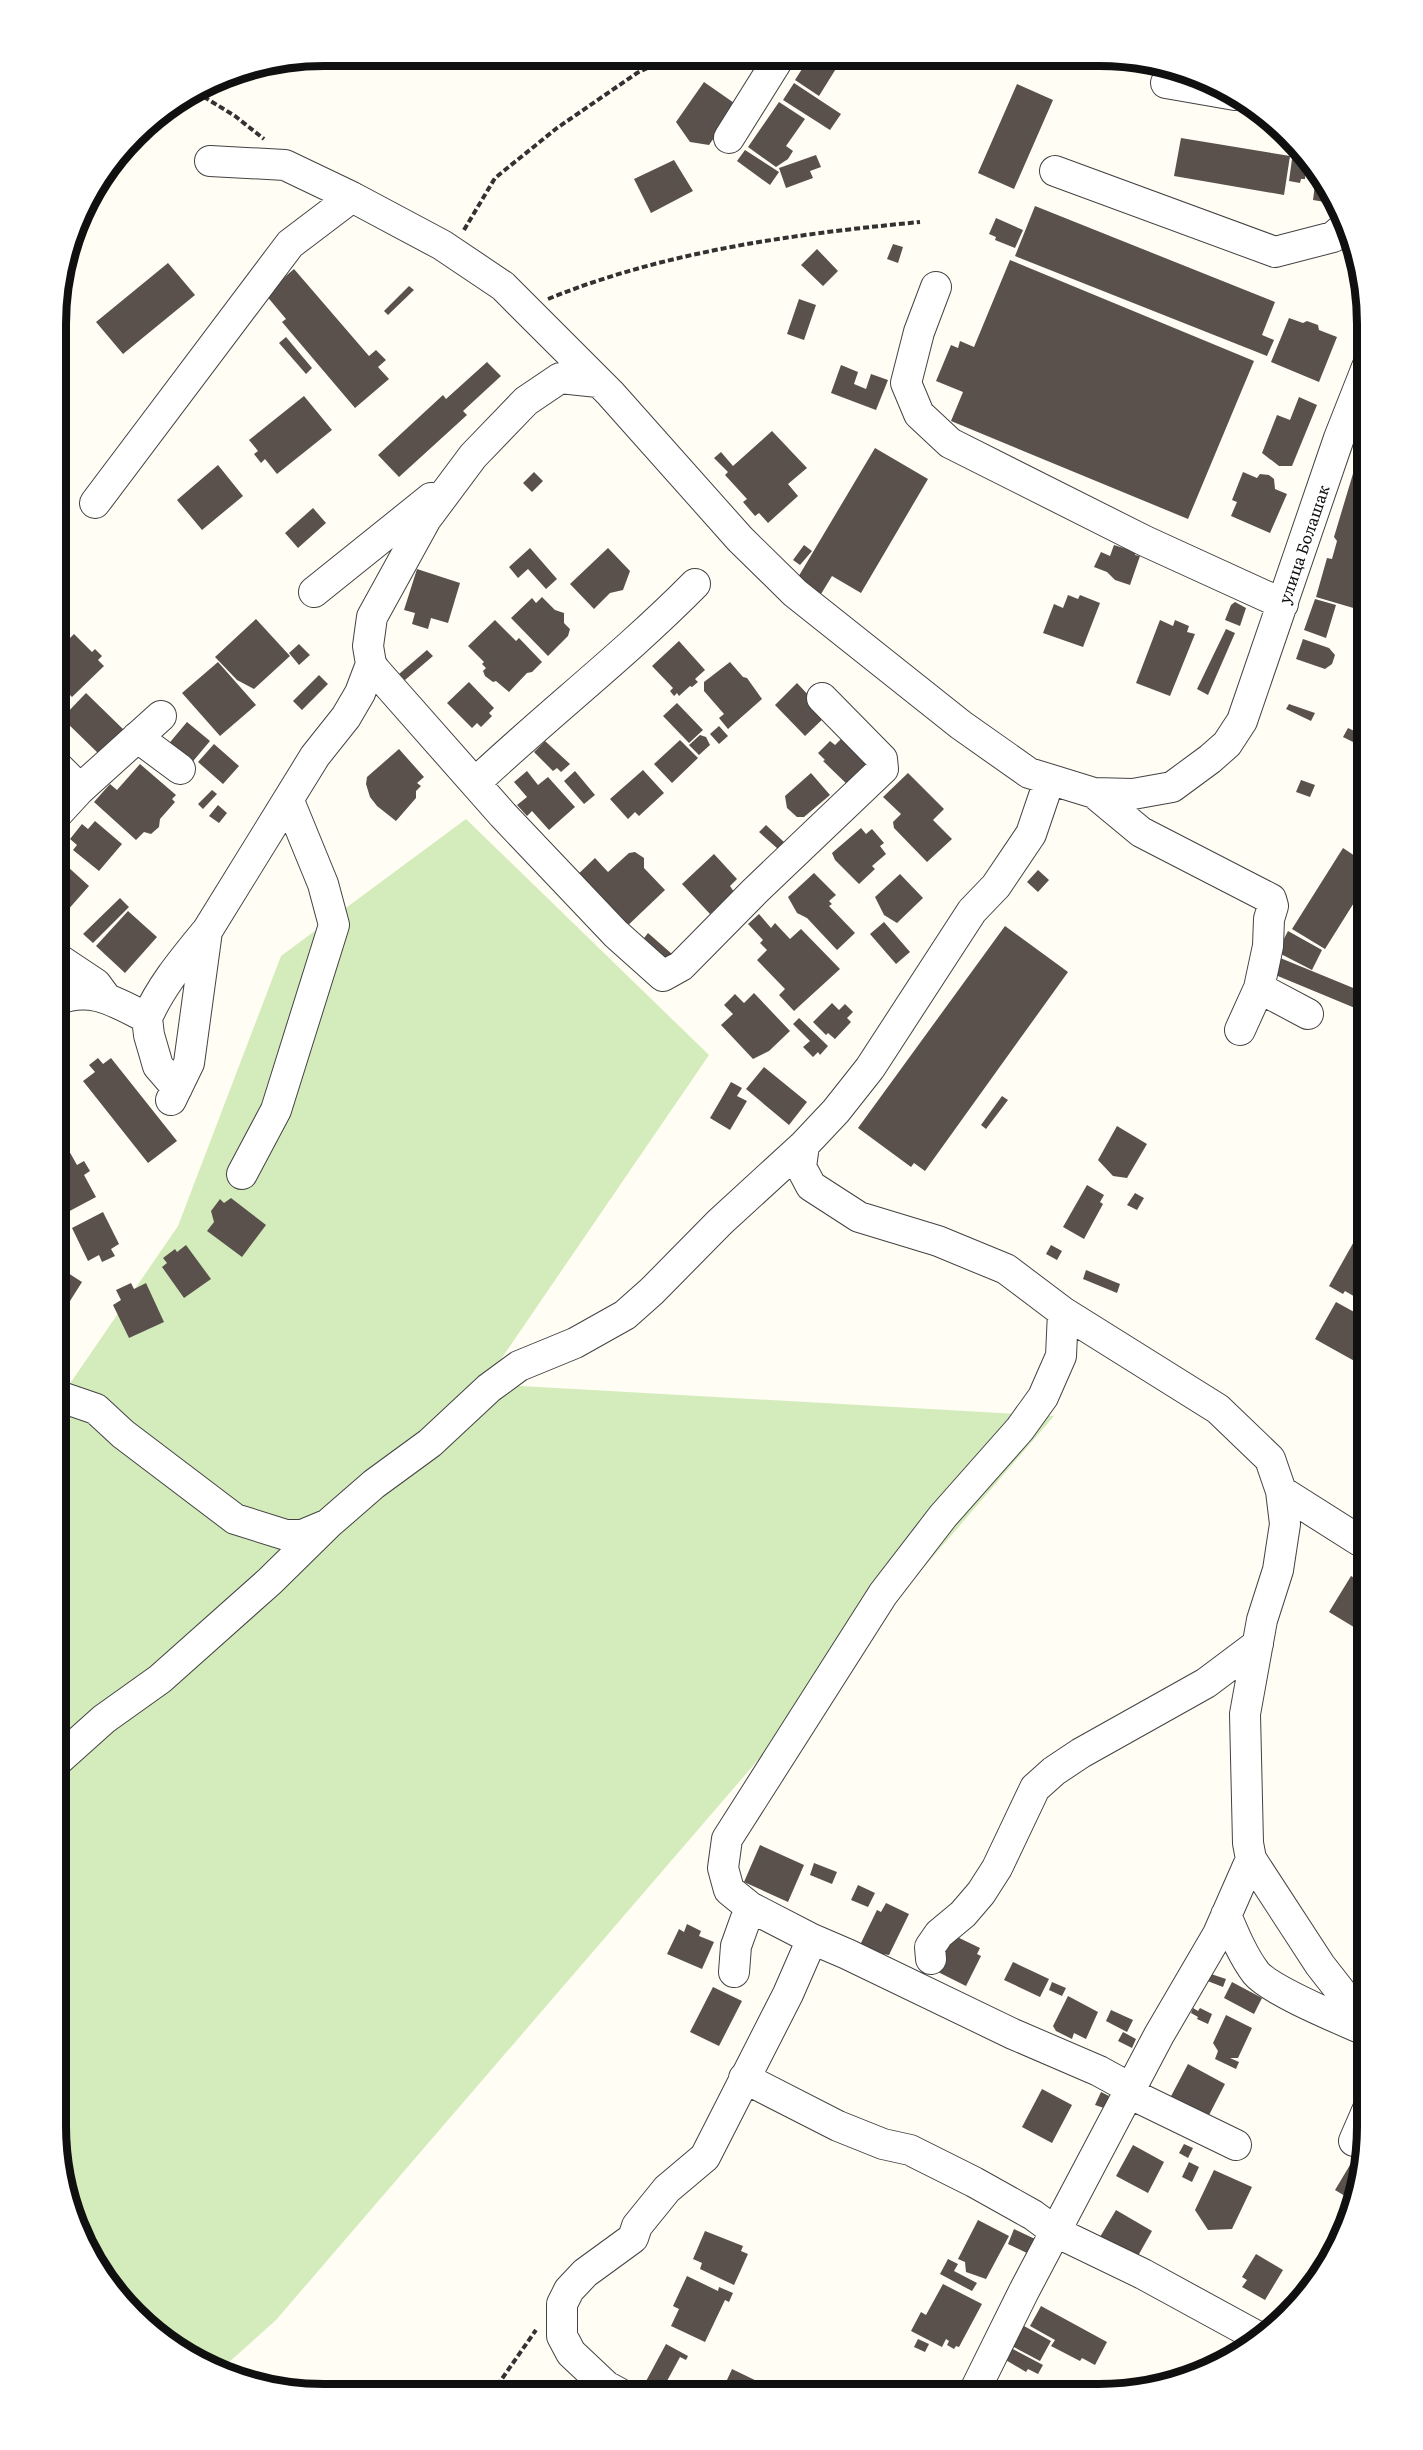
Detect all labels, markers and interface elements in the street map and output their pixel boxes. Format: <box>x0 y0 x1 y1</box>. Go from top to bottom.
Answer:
street label: улица Болашак <box>1271 481 1335 607</box>

